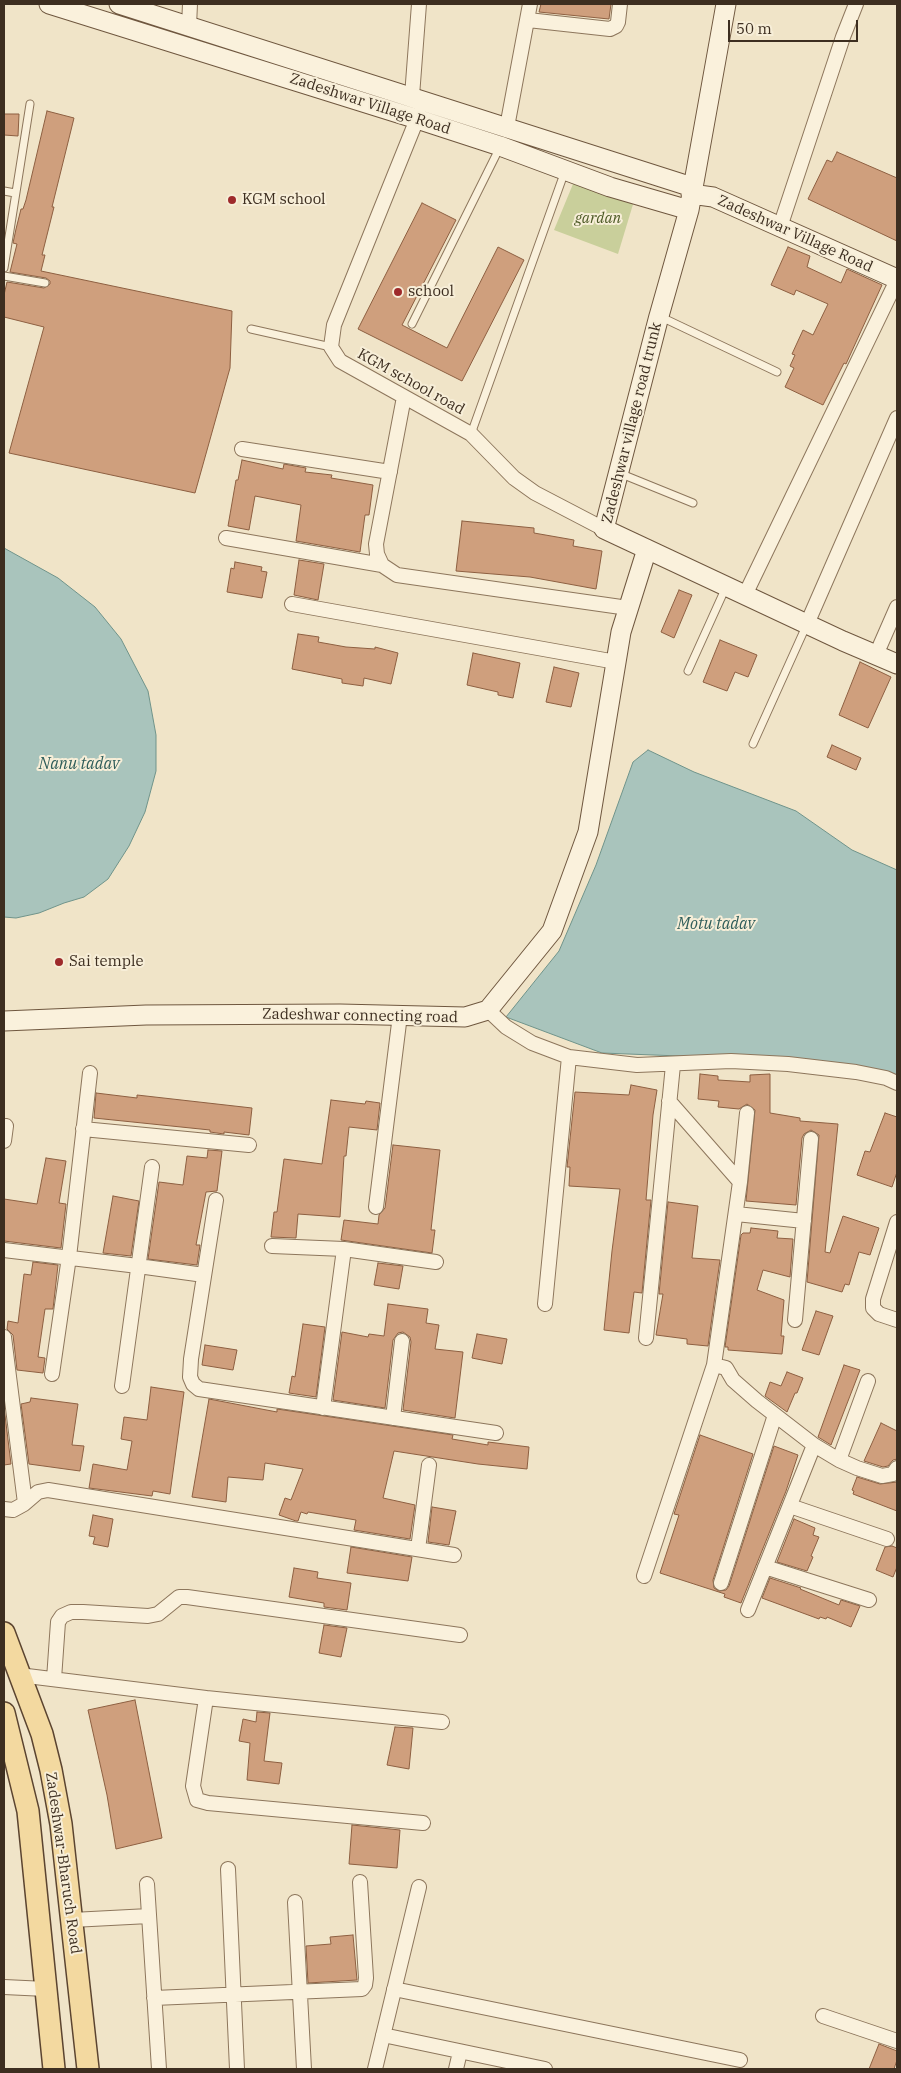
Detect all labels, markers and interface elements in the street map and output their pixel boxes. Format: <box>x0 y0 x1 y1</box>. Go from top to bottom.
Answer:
scale bar <box>731 10 861 42</box>
text: 50 m <box>736 19 772 38</box>
street label: Zadeshwar Village Road <box>287 69 453 139</box>
place label: KGM school <box>242 191 326 209</box>
street label: Zadeshwar Village Road <box>715 192 875 276</box>
marker: KGM school <box>226 194 238 206</box>
park label: gardan <box>575 210 621 228</box>
place label: school <box>408 283 454 301</box>
marker: school <box>392 286 404 298</box>
street label: Zadeshwar village road trunk <box>598 321 666 525</box>
street label: KGM school road <box>354 345 468 419</box>
water label: Nanu tadav <box>39 754 119 774</box>
water label: Motu tadav <box>677 914 755 934</box>
place label: Sai temple <box>69 953 144 971</box>
marker: Sai temple <box>53 956 65 968</box>
street label: Zadeshwar connecting road <box>262 1005 458 1027</box>
street label: Zadeshwar-Bharuch Road <box>41 1771 85 1955</box>

